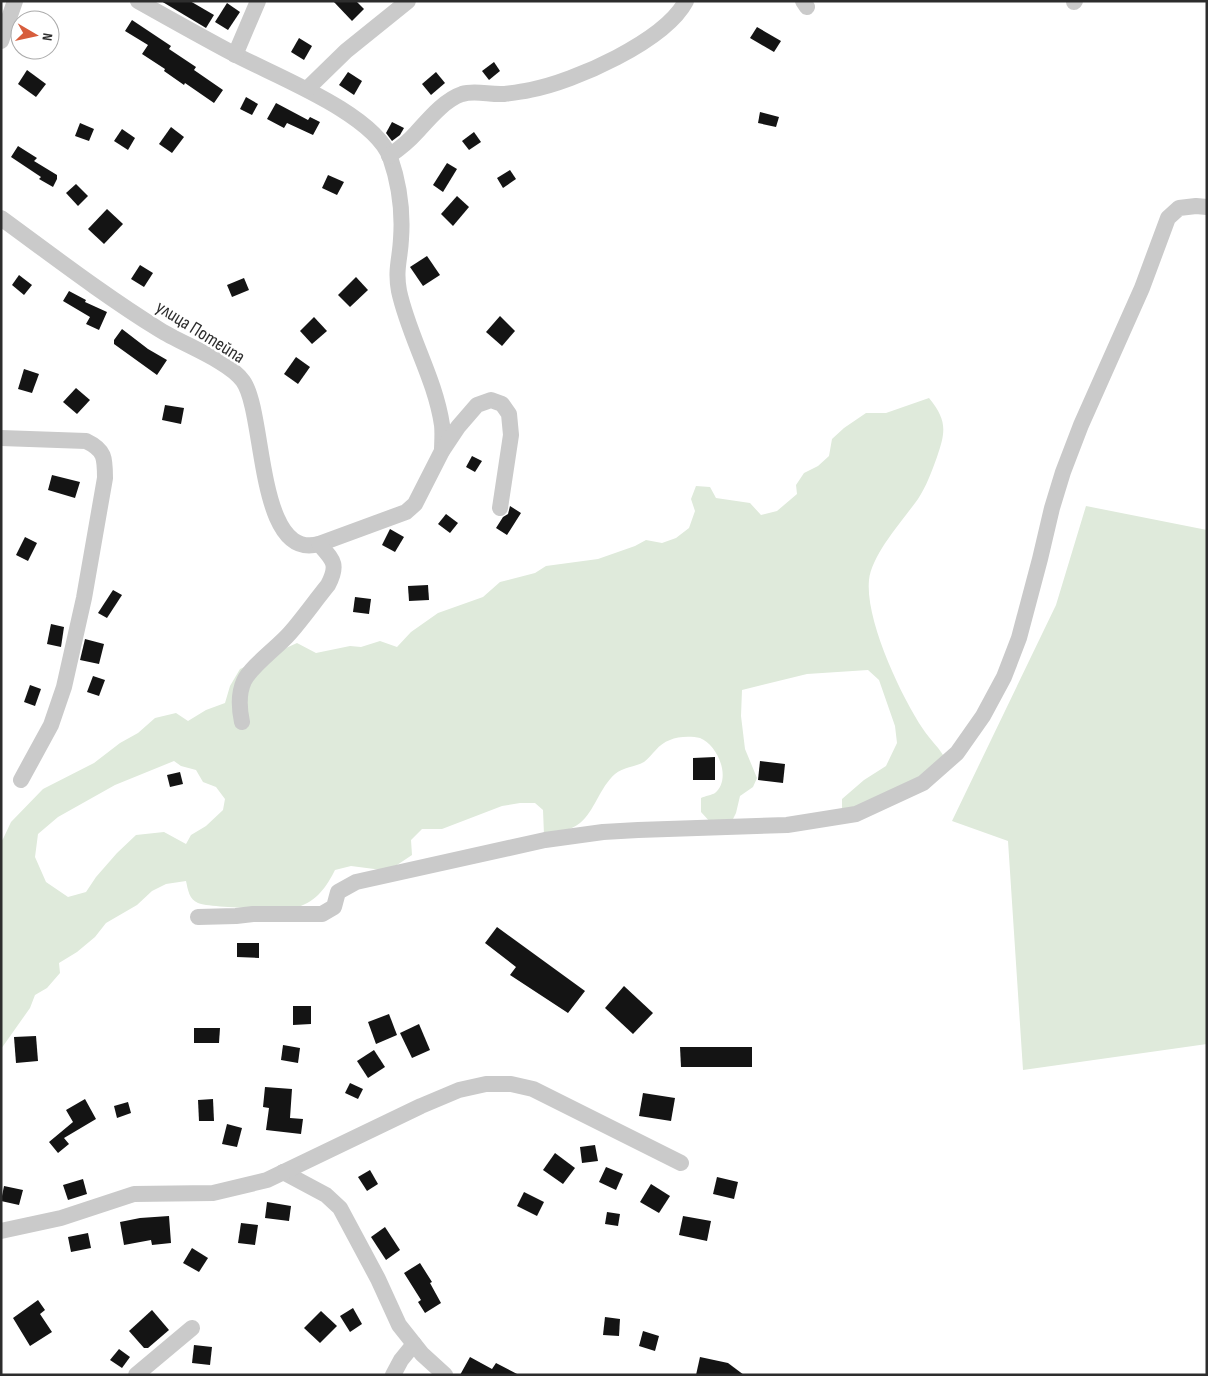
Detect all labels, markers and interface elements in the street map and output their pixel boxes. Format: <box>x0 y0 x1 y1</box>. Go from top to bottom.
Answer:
north arrow <box>10 10 60 60</box>
text: N <box>38 32 56 42</box>
street label: улица Потейпа <box>151 296 249 369</box>

